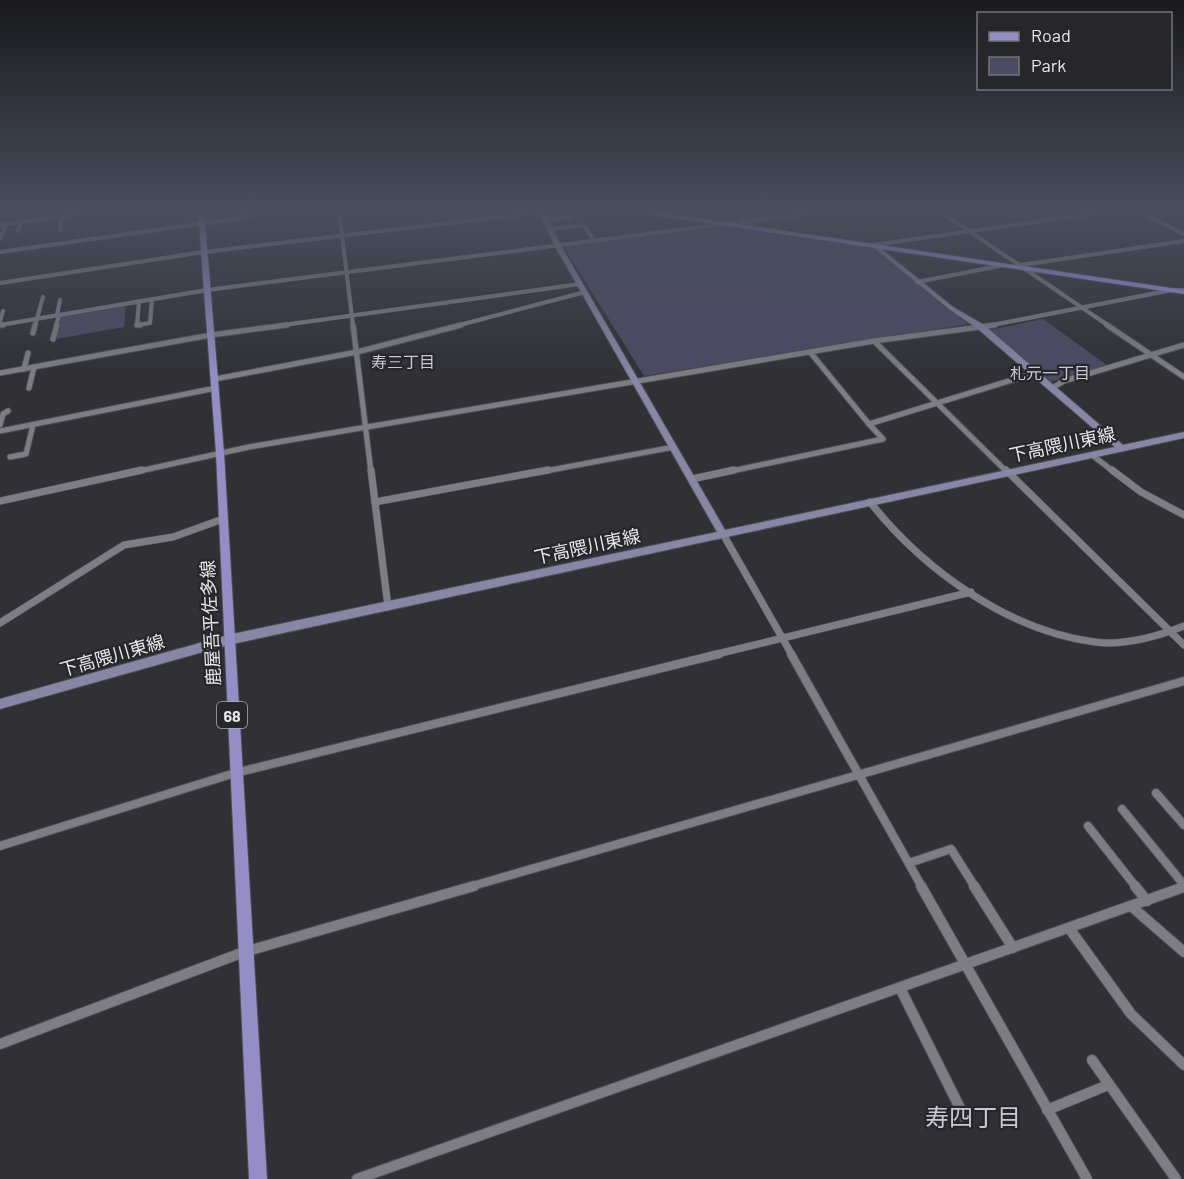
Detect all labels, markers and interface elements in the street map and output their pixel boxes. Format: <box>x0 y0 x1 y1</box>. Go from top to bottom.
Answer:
legend <box>977 12 1172 90</box>
text: Road <box>1031 24 1071 46</box>
text: Park <box>1031 54 1066 76</box>
district label: 寿三丁目 <box>371 352 435 371</box>
district label: 札元一丁目 <box>1010 363 1090 382</box>
street label: 下高隈川東線 <box>1007 422 1117 466</box>
street label: 下高隈川東線 <box>532 524 642 568</box>
street label: 鹿屋吾平佐多線 <box>196 560 224 686</box>
street label: 下高隈川東線 <box>57 630 167 680</box>
road number: 68 <box>217 702 247 728</box>
district label: 寿四丁目 <box>925 1102 1021 1131</box>

